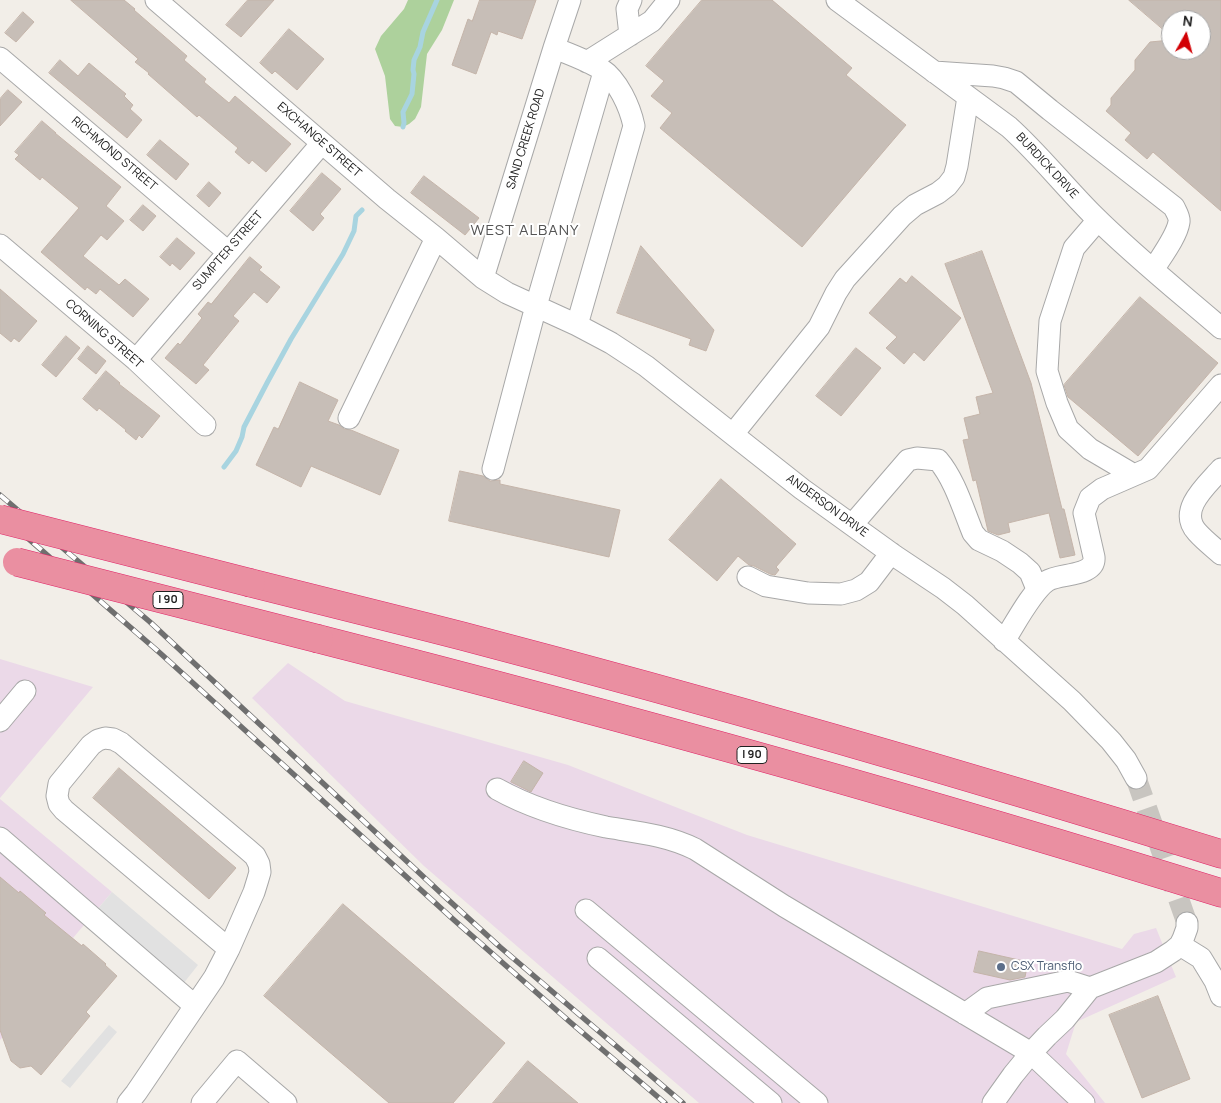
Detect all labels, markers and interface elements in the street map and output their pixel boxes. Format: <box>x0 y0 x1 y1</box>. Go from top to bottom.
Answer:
north arrow <box>1161 10 1211 60</box>
text: N <box>1182 11 1194 31</box>
street label: SAND CREEK ROAD <box>504 87 548 191</box>
street label: EXCHANGE STREET <box>274 99 364 181</box>
street label: RICHMOND STREET <box>68 114 160 194</box>
street label: BURDICK DRIVE <box>1013 130 1081 202</box>
street label: SUMPTER STREET <box>190 209 266 293</box>
district label: WEST ALBANY <box>469 222 581 240</box>
street label: CORNING STREET <box>62 296 146 372</box>
street label: ANDERSON DRIVE <box>783 472 871 540</box>
road number: I 90 <box>153 592 183 608</box>
road number: I 90 <box>737 746 767 764</box>
place label: CSX Transflo <box>1011 960 1082 974</box>
marker: CSX Transflo <box>995 961 1007 973</box>

